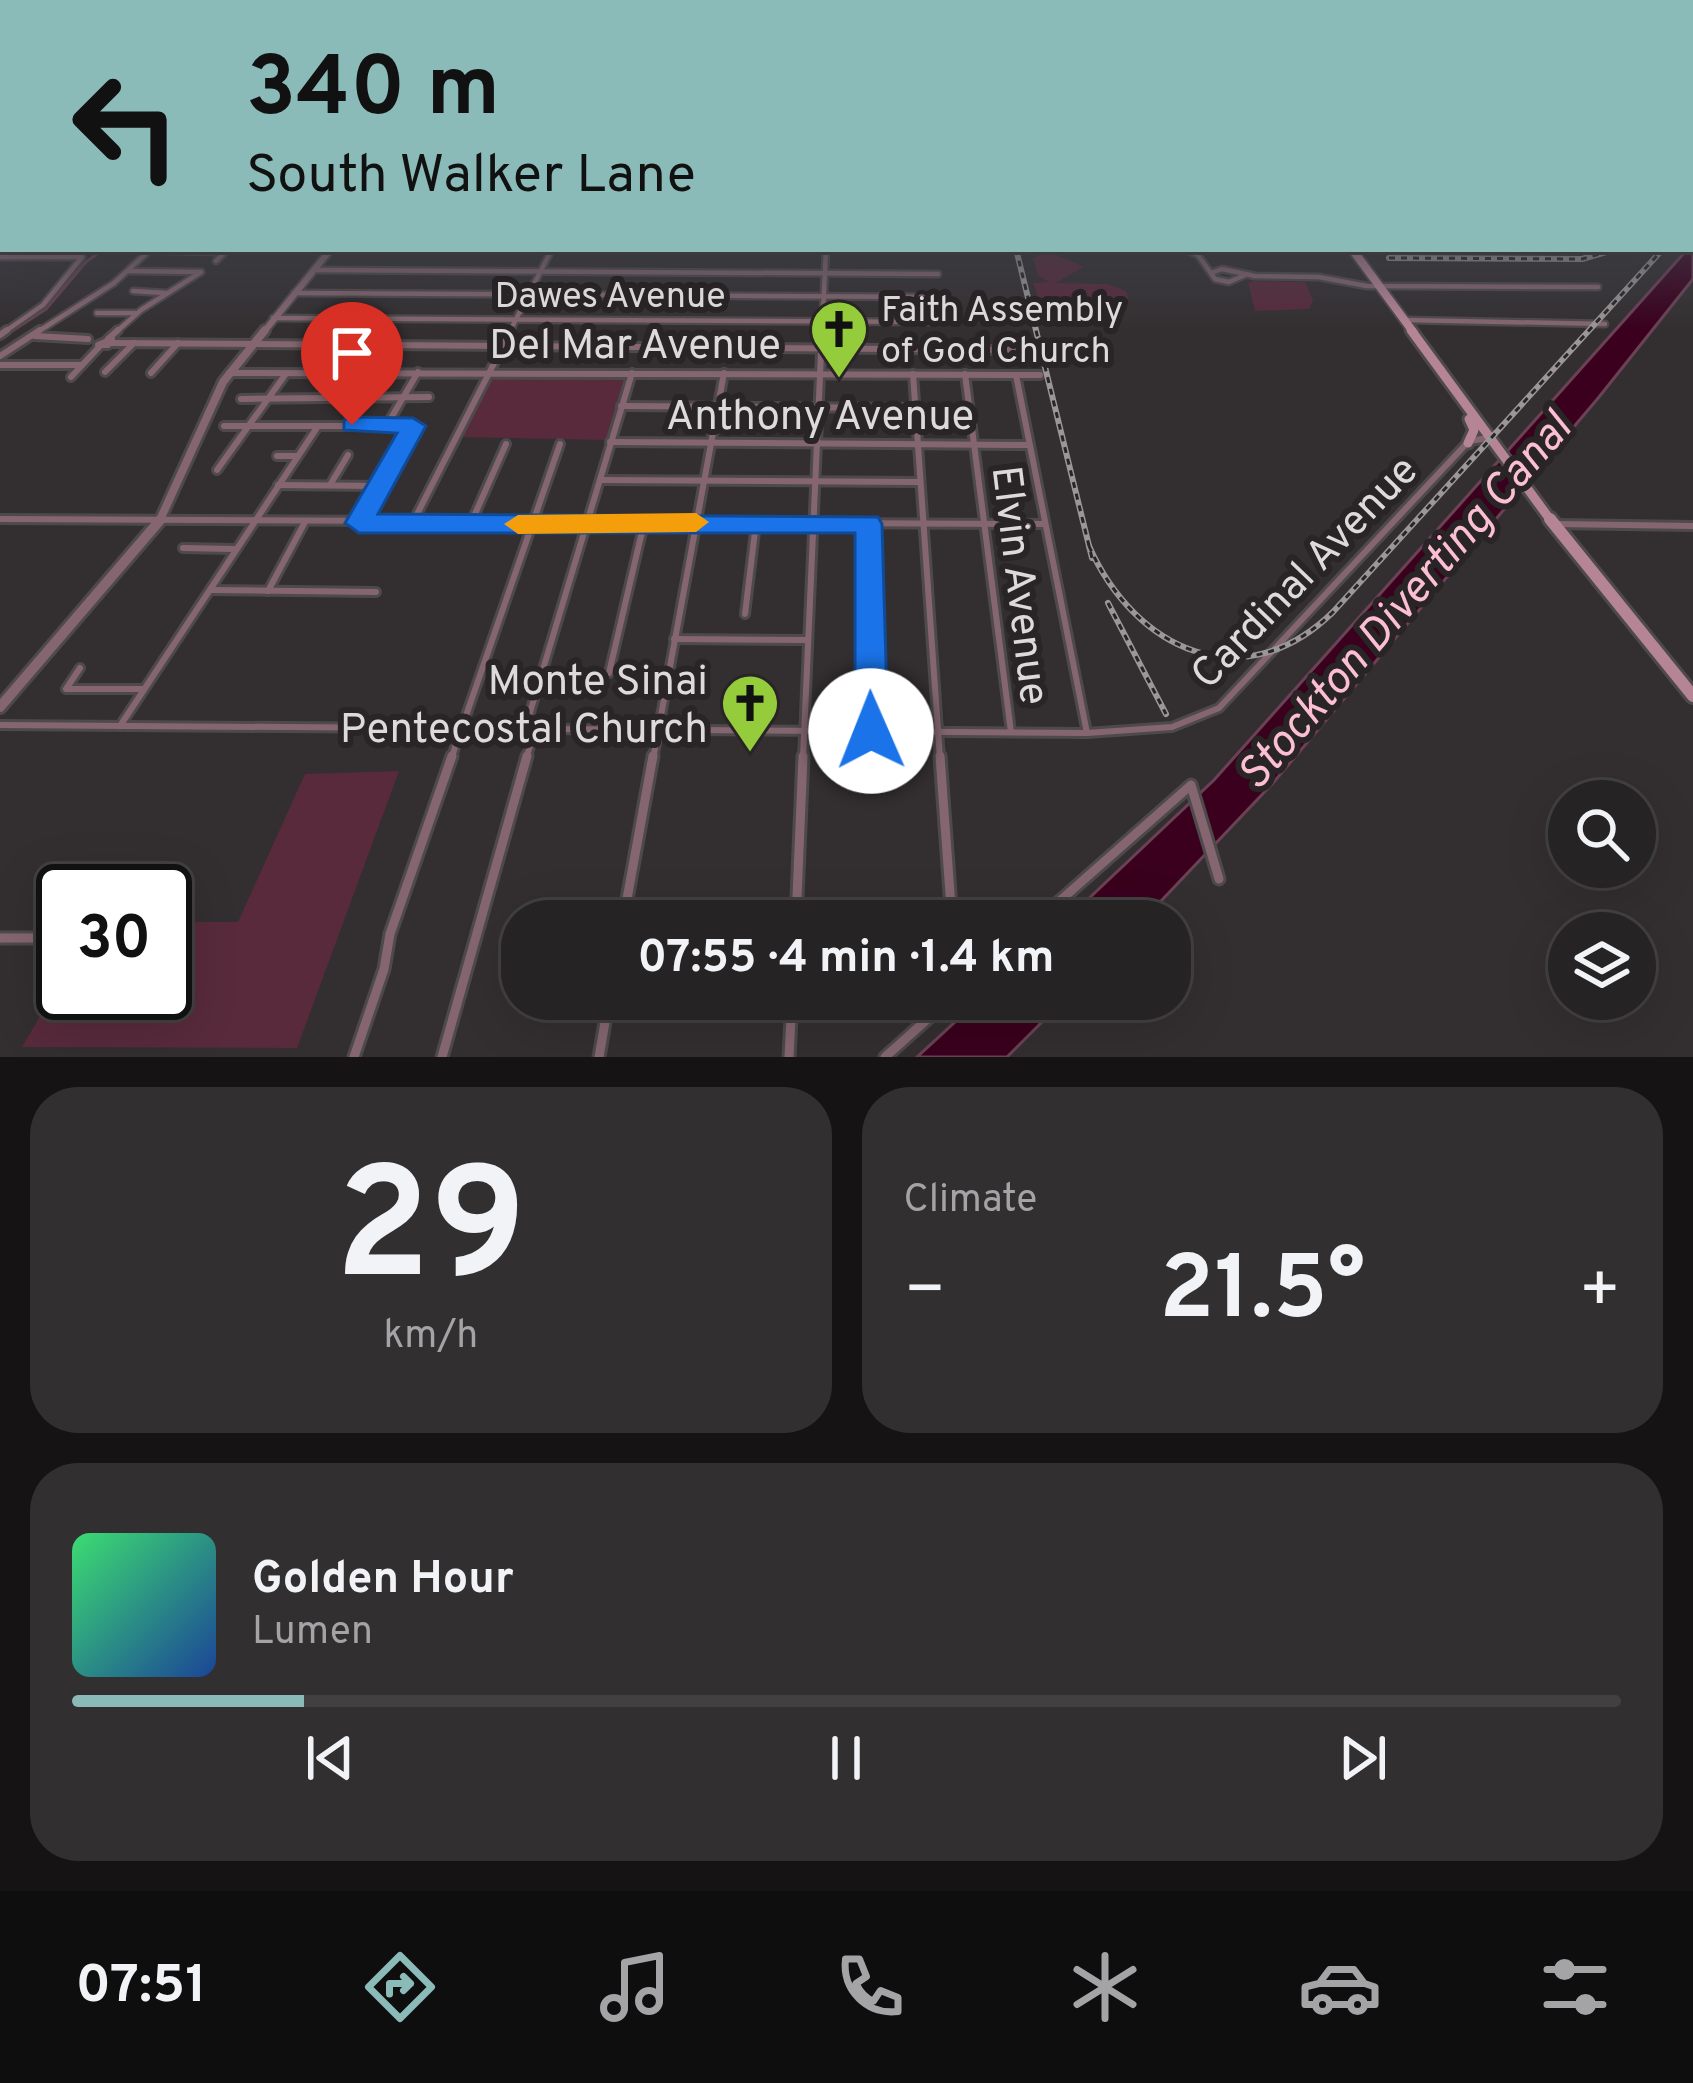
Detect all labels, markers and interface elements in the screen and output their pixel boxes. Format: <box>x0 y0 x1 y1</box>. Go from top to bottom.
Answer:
text: 340 m <box>246 39 500 145</box>
icon: left <box>48 48 204 204</box>
text: South Walker Lane <box>246 143 696 212</box>
street label: Dawes Avenue <box>494 275 726 321</box>
place label: Faith Assembly of God Church <box>881 289 1123 376</box>
church icon: Faith Assembly of God Church <box>808 298 870 380</box>
pin <box>301 302 403 425</box>
icon: arrive <box>319 320 385 386</box>
street label: Del Mar Avenue <box>489 321 781 374</box>
street label: Anthony Avenue <box>666 392 974 445</box>
water label: Stockton Diverting Canal <box>1227 400 1588 804</box>
street label: Cardinal Avenue <box>1181 446 1431 702</box>
street label: Elvin Avenue <box>977 463 1058 708</box>
place label: Monte Sinai Pentecostal Church <box>340 657 708 758</box>
position arrow <box>808 668 934 794</box>
church icon: Monte Sinai Pentecostal Church <box>719 672 781 754</box>
map controls <box>1548 780 1656 1020</box>
button: search <box>1548 780 1656 888</box>
speed limit sign: 30 <box>36 864 192 1020</box>
button: layers <box>1548 912 1656 1020</box>
text: 07:55 · 4 min · 1.4 km <box>638 931 1054 988</box>
text: 29 <box>335 1136 526 1334</box>
text: Climate <box>904 1177 1037 1226</box>
text: 21.5° <box>1159 1237 1365 1350</box>
text: − <box>904 1252 946 1335</box>
text: + <box>1578 1252 1621 1335</box>
text: km/h <box>383 1313 478 1362</box>
text: Golden Hour <box>252 1552 514 1609</box>
text: Lumen <box>252 1609 373 1658</box>
icon: previous <box>297 1725 363 1791</box>
icon: pause <box>813 1725 879 1791</box>
icon: next <box>1330 1725 1396 1791</box>
icon: directions <box>358 1945 442 2029</box>
icon: music <box>593 1945 677 2029</box>
icon: phone <box>828 1945 912 2029</box>
icon: climate <box>1063 1945 1147 2029</box>
icon: car <box>1298 1945 1382 2029</box>
icon: filters <box>1533 1945 1617 2029</box>
text: 07:51 <box>76 1953 207 2022</box>

